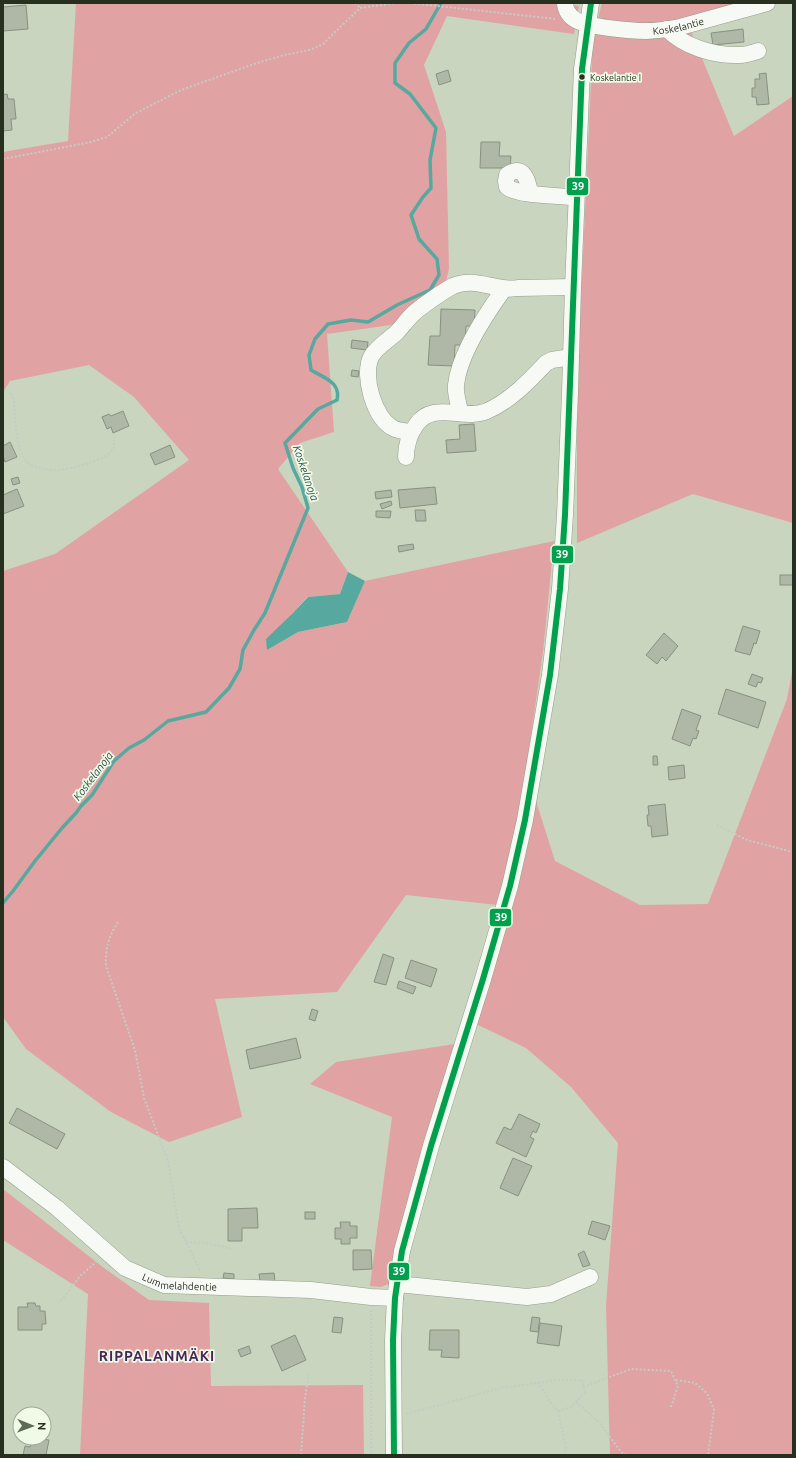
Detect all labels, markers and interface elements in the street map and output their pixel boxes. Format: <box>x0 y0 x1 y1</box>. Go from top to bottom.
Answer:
street label: Koskelantie <box>652 16 705 37</box>
marker: Koskelantie I <box>577 72 587 82</box>
place label: Koskelantie I <box>590 73 641 83</box>
line badge: 39 <box>566 177 589 196</box>
text: 39 <box>572 180 584 192</box>
water label: Koskelanoja <box>291 444 321 502</box>
line badge: 39 <box>551 545 574 564</box>
text: 39 <box>556 548 568 560</box>
water label: Koskelanoja <box>71 749 115 803</box>
line badge: 39 <box>489 908 512 927</box>
text: 39 <box>495 911 507 923</box>
line badge: 39 <box>388 1262 410 1281</box>
text: 39 <box>393 1265 405 1277</box>
street label: Lummelahdentie <box>140 1271 217 1293</box>
district label: RIPPALANMÄKI <box>99 1347 215 1364</box>
north arrow <box>12 1406 52 1446</box>
text: N <box>36 1422 48 1430</box>

